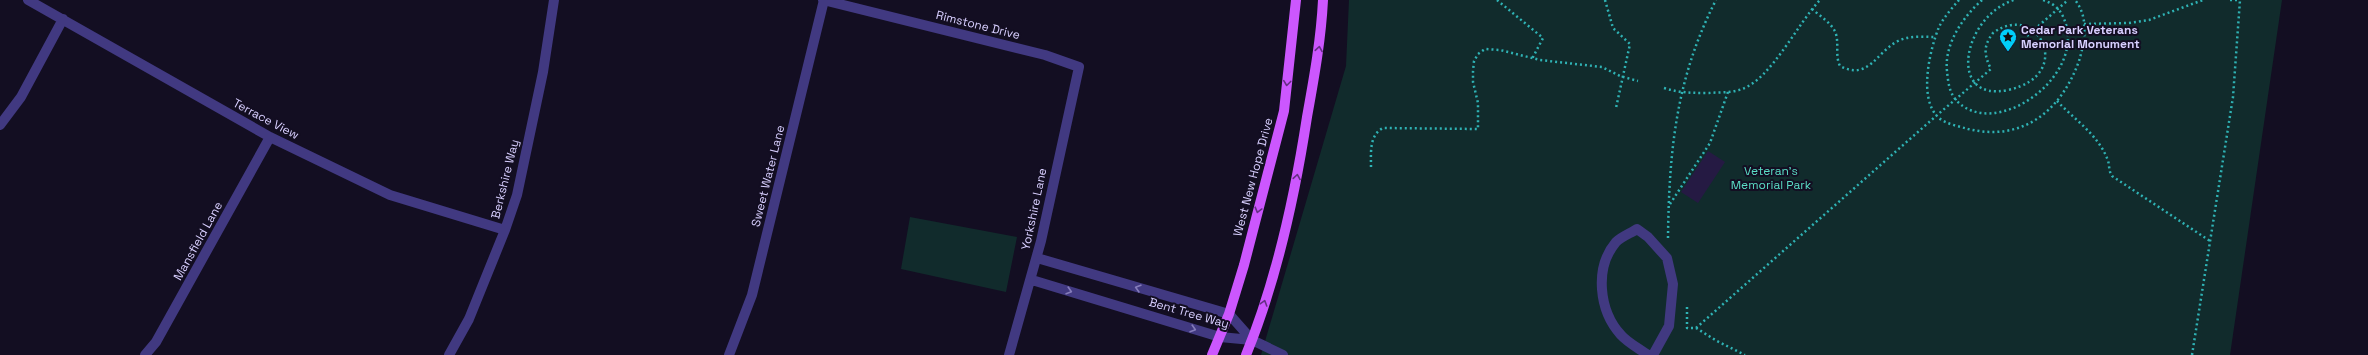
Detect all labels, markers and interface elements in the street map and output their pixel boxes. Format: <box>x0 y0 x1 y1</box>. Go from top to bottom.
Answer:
street label: Rimstone Drive <box>934 7 1022 43</box>
place label: Cedar Park Veterans Memorial Monument <box>2021 22 2140 52</box>
place icon: Cedar Park Veterans Memorial Monument <box>1998 27 2018 52</box>
one-way arrow <box>1314 46 1322 52</box>
one-way arrow <box>1283 80 1292 86</box>
street label: Terrace View <box>230 95 302 143</box>
street label: West New Hope Drive <box>1230 116 1276 238</box>
street label: Sweet Water Lane <box>748 124 788 228</box>
street label: Berkshire Way <box>487 138 523 220</box>
park label: Veteran's Memorial Park <box>1731 163 1812 193</box>
street label: Yorkshire Lane <box>1017 166 1051 252</box>
one-way arrow <box>1293 174 1301 180</box>
street label: Mansfield Lane <box>170 199 226 283</box>
one-way arrow <box>1255 206 1263 213</box>
one-way arrow <box>1135 284 1142 293</box>
one-way arrow <box>1065 286 1072 295</box>
street label: Bent Tree Way <box>1147 294 1231 332</box>
one-way arrow <box>1259 299 1268 306</box>
one-way arrow <box>1190 324 1197 333</box>

